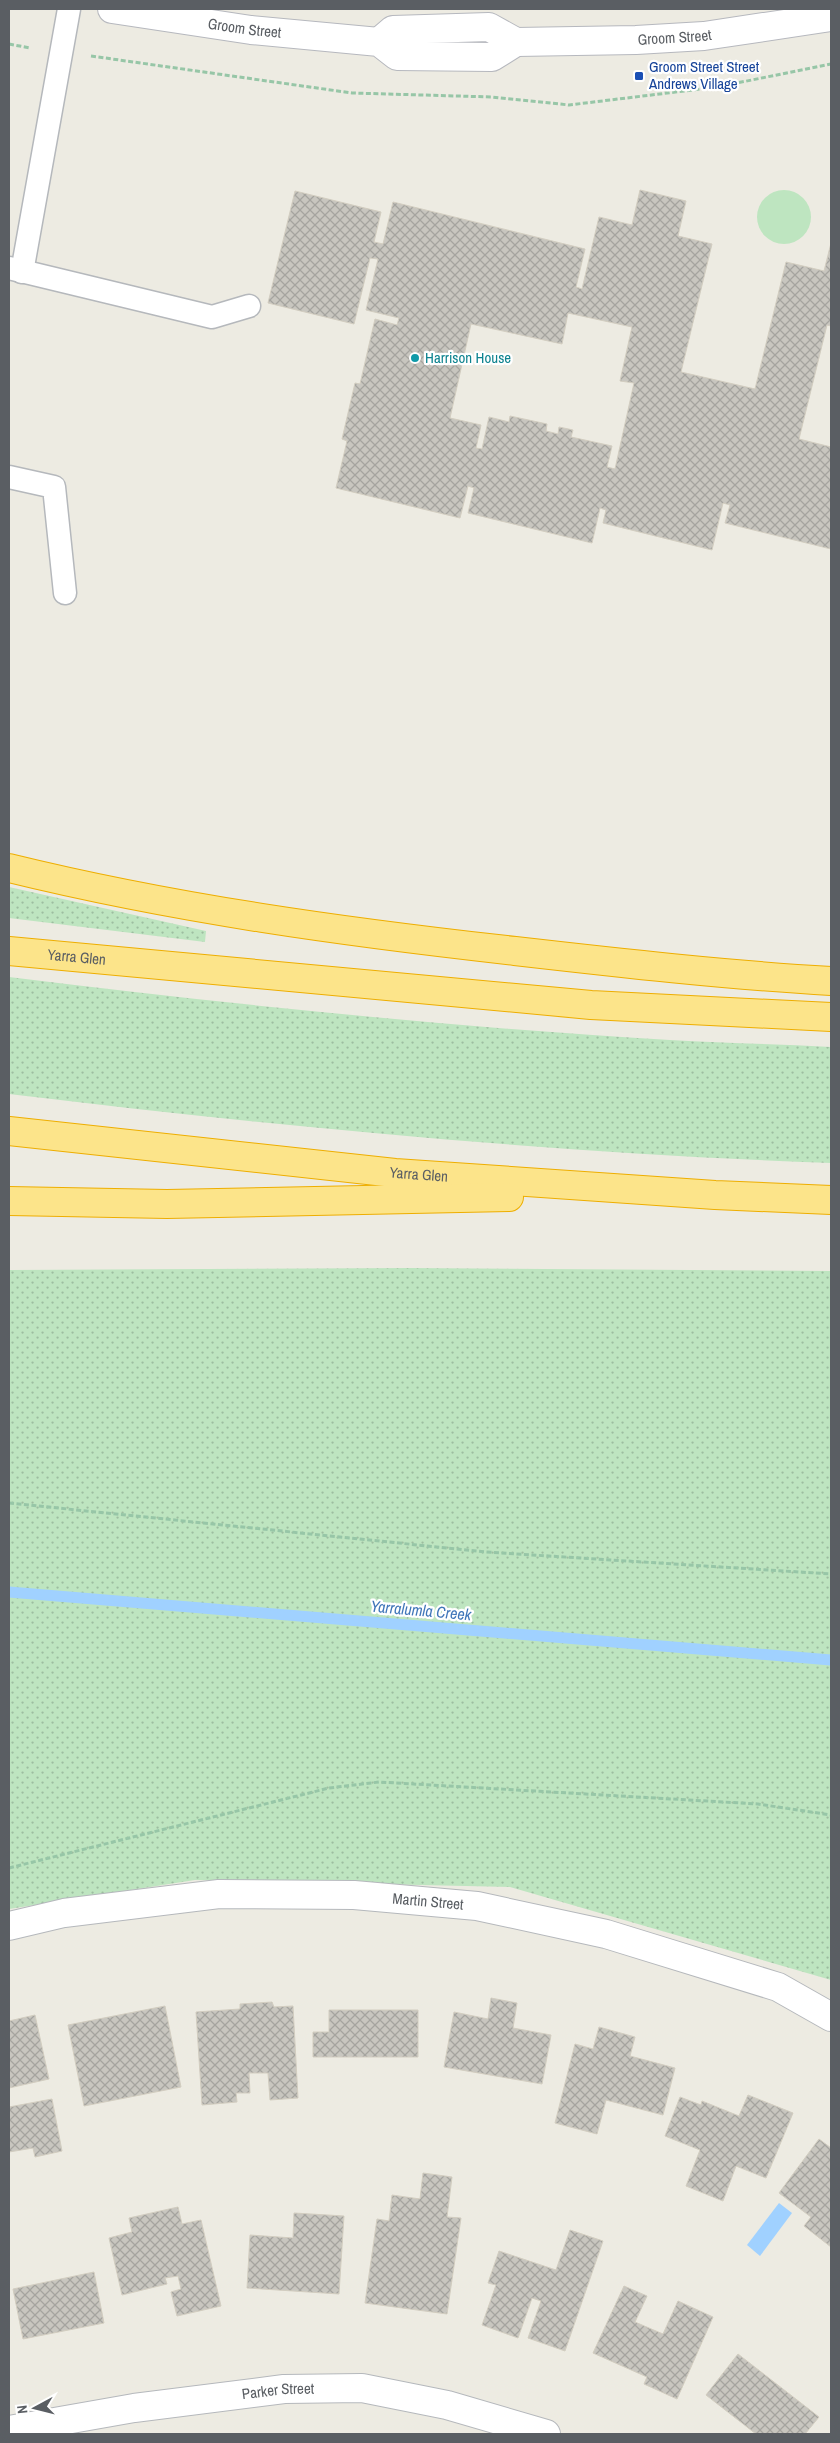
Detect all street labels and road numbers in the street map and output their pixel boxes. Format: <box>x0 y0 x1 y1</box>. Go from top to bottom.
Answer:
street label: Groom Street <box>206 13 283 43</box>
street label: Groom Street <box>637 24 713 50</box>
street label: Yarra Glen <box>47 944 107 970</box>
street label: Yarra Glen <box>388 1161 449 1187</box>
street label: Martin Street <box>392 1887 465 1915</box>
street label: Parker Street <box>241 2378 315 2404</box>

